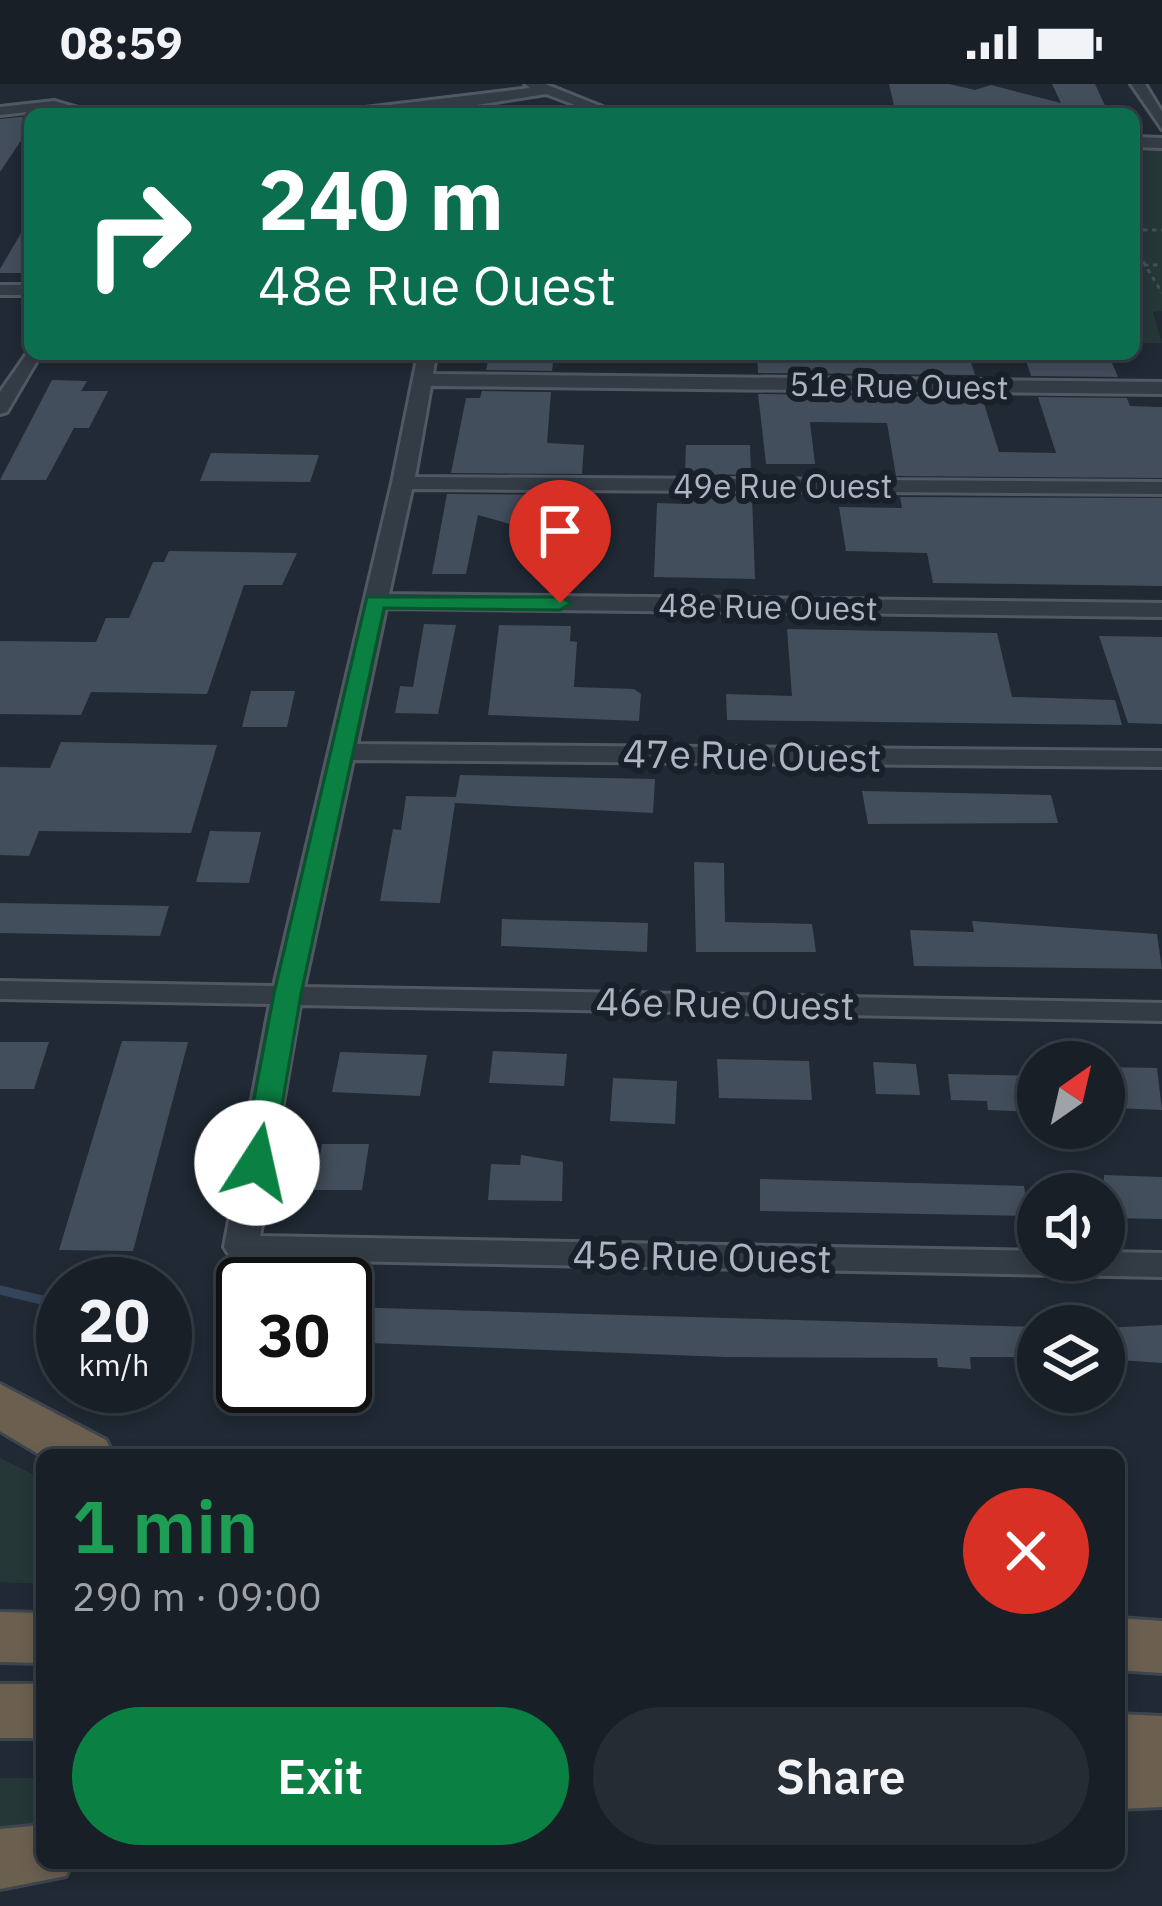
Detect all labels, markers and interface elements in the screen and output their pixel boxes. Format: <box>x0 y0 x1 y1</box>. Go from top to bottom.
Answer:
text: 08:59 <box>60 13 183 71</box>
text: 240 m <box>258 144 504 253</box>
icon: right <box>60 156 216 312</box>
text: 48e Rue Ouest <box>258 250 616 320</box>
street label: 51e Rue Ouest <box>789 362 1009 408</box>
street label: 49e Rue Ouest <box>674 464 892 507</box>
pin <box>509 480 611 603</box>
icon: arrive <box>527 498 593 564</box>
street label: 48e Rue Ouest <box>658 583 878 629</box>
street label: 47e Rue Ouest <box>622 727 882 783</box>
street label: 46e Rue Ouest <box>595 975 855 1031</box>
north arrow <box>1017 1041 1125 1149</box>
map controls <box>1017 1041 1125 1413</box>
position arrow <box>194 1100 320 1226</box>
button: sound <box>1017 1173 1125 1281</box>
street label: 45e Rue Ouest <box>572 1228 832 1284</box>
speed limit sign: 30 <box>216 1257 372 1413</box>
text: 20 <box>78 1280 150 1359</box>
button: layers <box>1017 1305 1125 1413</box>
text: km/h <box>79 1345 149 1384</box>
text: 1 min <box>72 1479 258 1573</box>
button: close <box>963 1488 1089 1614</box>
text: 290 m · 09:00 <box>72 1571 322 1622</box>
button: Exit <box>72 1707 569 1845</box>
button: Share <box>593 1707 1089 1845</box>

